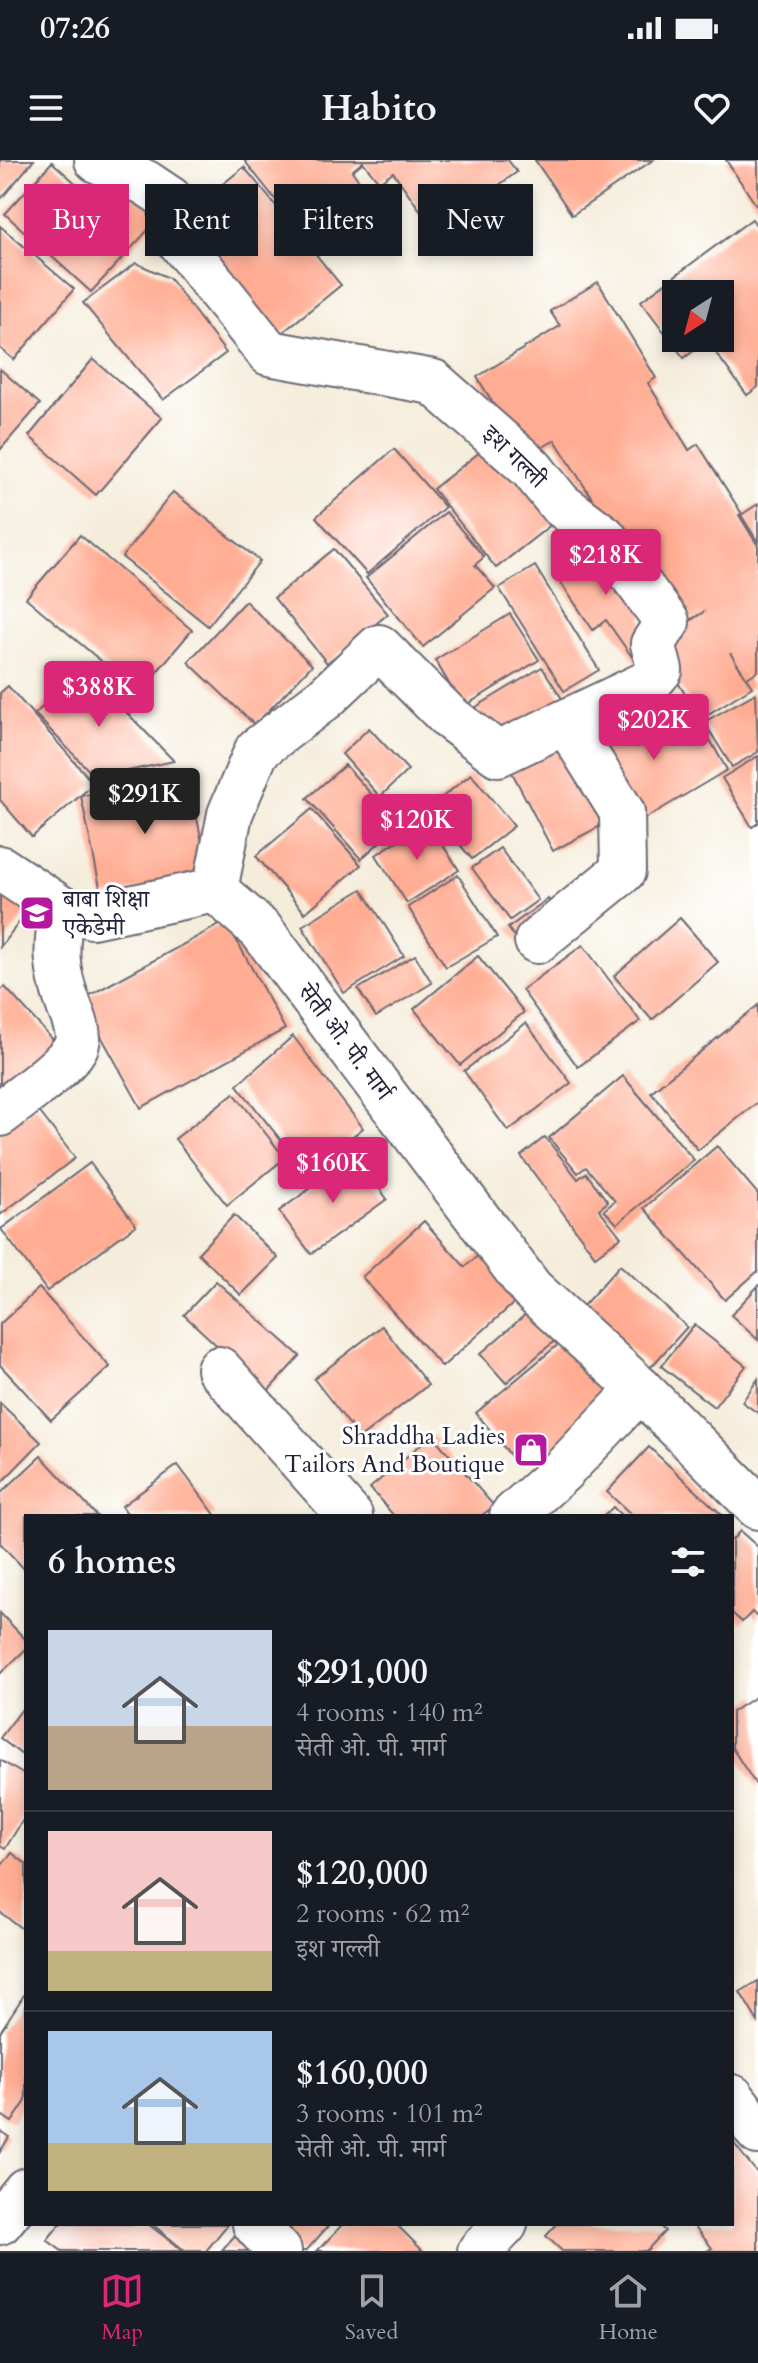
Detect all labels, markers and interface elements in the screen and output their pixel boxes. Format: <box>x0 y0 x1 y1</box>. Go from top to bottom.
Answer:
text: 07:26 <box>40 8 110 49</box>
text: Habito <box>321 84 437 133</box>
icon: menu <box>24 86 68 130</box>
icon: heart <box>690 86 734 130</box>
chip: Buy <box>24 184 129 256</box>
chip: Rent <box>145 184 258 256</box>
chip: Filters <box>274 184 402 256</box>
chip: New <box>418 184 533 256</box>
north arrow <box>662 280 734 352</box>
map controls <box>662 280 734 352</box>
street label: इश गल्ली <box>474 418 554 497</box>
pin: $218K <box>550 529 662 597</box>
text: $218K <box>569 537 643 572</box>
pin: $388K <box>43 661 155 729</box>
text: $388K <box>62 669 136 704</box>
pin: $202K <box>598 694 710 762</box>
text: $202K <box>617 702 691 737</box>
pin: $291K <box>89 768 201 836</box>
text: $291K <box>108 776 182 811</box>
pin: $120K <box>361 794 473 862</box>
text: $120K <box>380 802 454 837</box>
place label: बाबा शिक्षा एकेडेमी <box>62 883 150 944</box>
school or university icon: बाबा शिक्षा एकेडेमी <box>18 894 56 932</box>
street label: सेती ओ. पी. मार्ग <box>290 976 401 1108</box>
pin: $160K <box>277 1137 389 1205</box>
text: $160K <box>296 1145 370 1180</box>
place label: Shraddha Ladies Tailors And Boutique <box>284 1420 505 1481</box>
shop icon: Shraddha Ladies Tailors And Boutique <box>512 1431 550 1469</box>
text: 6 homes <box>48 1539 176 1585</box>
icon: filters <box>666 1540 710 1584</box>
text: $291,000 <box>296 1649 428 1695</box>
icon: home <box>112 1662 208 1758</box>
text: 4 rooms · 140 m² <box>296 1695 483 1730</box>
text: सेती ओ. पी. मार्ग <box>296 1730 446 1765</box>
text: $120,000 <box>296 1850 428 1896</box>
icon: home <box>112 1863 208 1959</box>
text: 2 rooms · 62 m² <box>296 1896 469 1931</box>
text: इश गल्ली <box>296 1931 380 1966</box>
text: $160,000 <box>296 2050 428 2096</box>
icon: home <box>112 2063 208 2159</box>
text: 3 rooms · 101 m² <box>296 2096 483 2131</box>
text: सेती ओ. पी. मार्ग <box>296 2131 446 2166</box>
tab: Map <box>100 2269 144 2347</box>
tab: Saved <box>345 2269 398 2347</box>
tab: Home <box>599 2269 658 2347</box>

